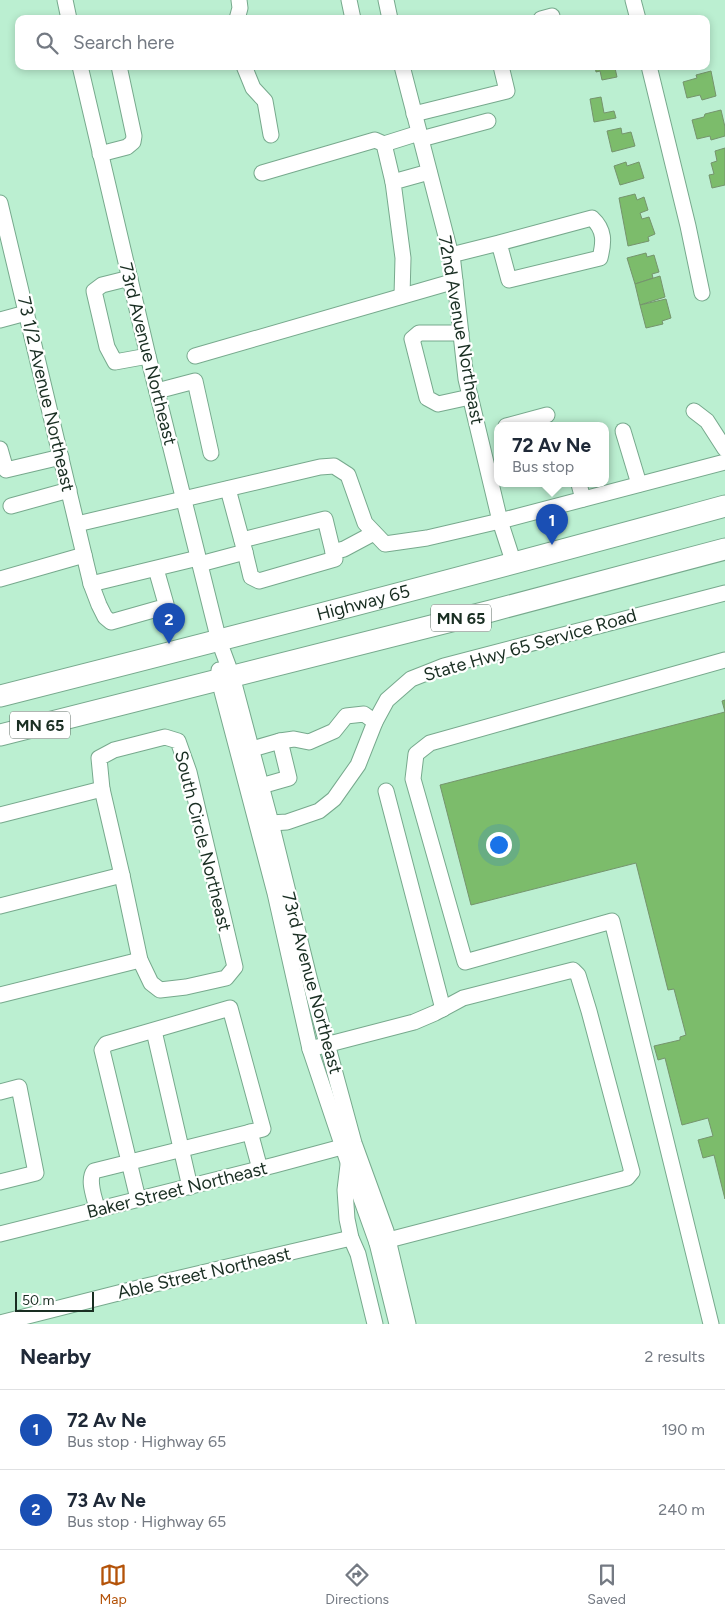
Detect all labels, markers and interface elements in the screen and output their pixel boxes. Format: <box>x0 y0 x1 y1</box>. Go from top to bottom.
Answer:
search box <box>15 15 710 70</box>
icon: search <box>33 29 61 57</box>
text: Search here <box>73 31 175 54</box>
street label: 72nd Avenue Northeast <box>434 234 489 426</box>
street label: 73rd Avenue Northeast <box>115 260 181 448</box>
street label: 73 1/2 Avenue Northeast <box>13 294 79 494</box>
popup <box>494 422 609 487</box>
text: 72 Av Ne <box>512 434 591 457</box>
text: Bus stop <box>512 457 574 476</box>
pin: 1 <box>536 504 568 545</box>
street label: Highway 65 <box>314 580 412 626</box>
pin: 2 <box>153 603 185 644</box>
street label: State Hwy 65 Service Road <box>421 604 639 686</box>
road number: MN 65 <box>431 604 491 632</box>
road number: MN 65 <box>10 712 70 738</box>
street label: South Circle Northeast <box>170 748 236 934</box>
your location <box>486 832 512 858</box>
street label: 73rd Avenue Northeast <box>277 890 347 1077</box>
street label: Baker Street Northeast <box>84 1157 270 1223</box>
street label: Able Street Northeast <box>115 1242 293 1304</box>
scale bar <box>15 1289 94 1312</box>
text: 50 m <box>22 1292 54 1309</box>
text: Nearby <box>20 1344 91 1369</box>
text: 2 results <box>645 1347 705 1366</box>
text: 72 Av Ne <box>67 1409 146 1432</box>
text: 1 <box>33 1420 39 1439</box>
text: 190 m <box>662 1420 705 1439</box>
text: Bus stop · Highway 65 <box>67 1432 226 1451</box>
text: 73 Av Ne <box>67 1489 146 1512</box>
text: 2 <box>31 1500 41 1519</box>
text: 240 m <box>658 1500 705 1519</box>
text: Bus stop · Highway 65 <box>67 1512 226 1531</box>
tab: Map <box>99 1561 127 1608</box>
tab: Directions <box>325 1561 389 1608</box>
tab: Saved <box>587 1561 626 1608</box>

